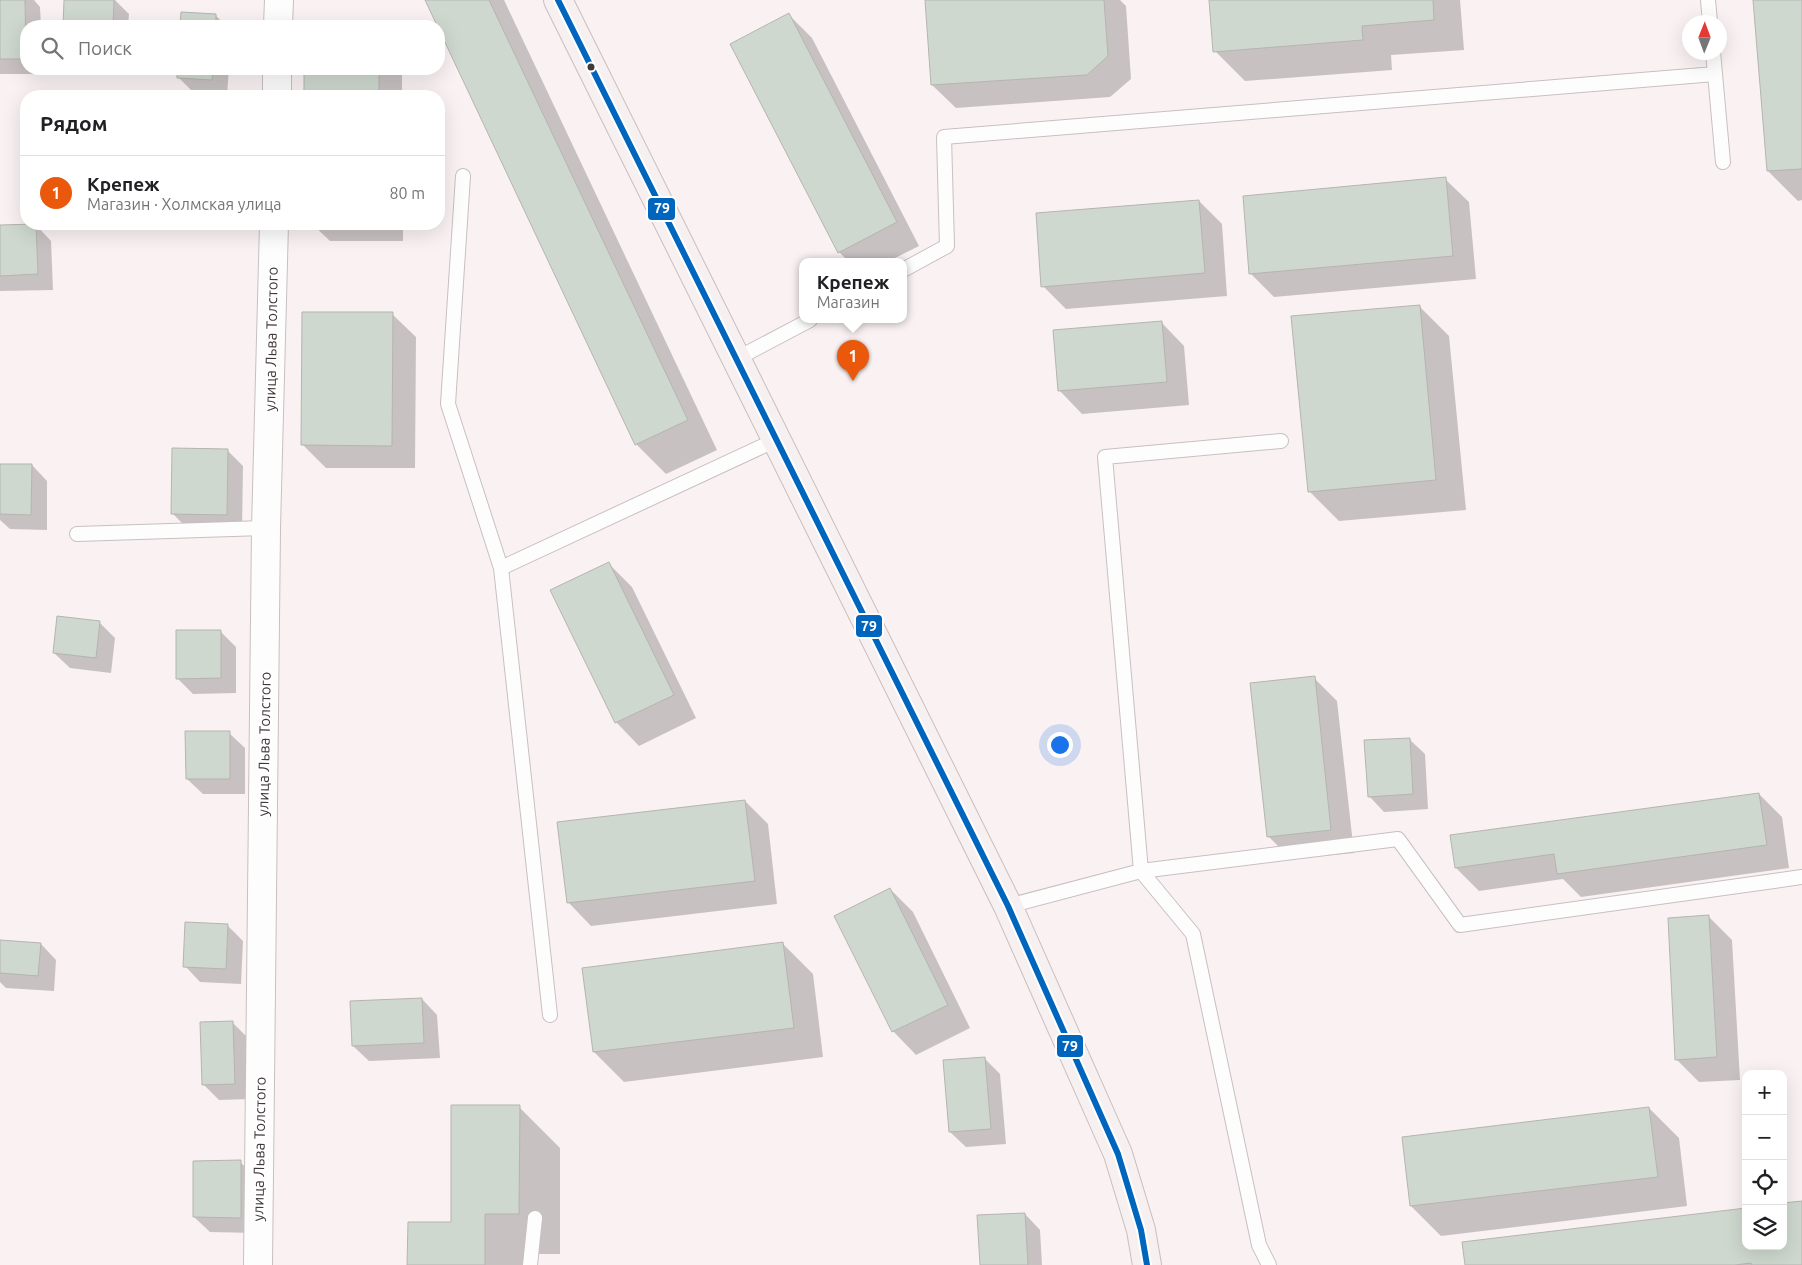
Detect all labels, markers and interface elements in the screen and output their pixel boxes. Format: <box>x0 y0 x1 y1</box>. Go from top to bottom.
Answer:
north arrow <box>1682 15 1727 60</box>
search box <box>20 20 445 75</box>
icon: search <box>38 34 66 62</box>
text: Поиск <box>78 37 132 59</box>
unlabelled marker <box>586 62 596 72</box>
text: Рядом <box>40 111 108 135</box>
text: Крепеж <box>87 173 160 195</box>
text: 1 <box>51 184 61 202</box>
text: 80 m <box>389 184 425 202</box>
text: Магазин · Холмская улица <box>87 195 282 213</box>
line badge: 79 <box>647 197 676 221</box>
text: 79 <box>654 200 670 216</box>
popup <box>799 258 907 323</box>
street label: улица Льва Толстого <box>261 267 281 411</box>
text: Крепеж <box>817 271 889 293</box>
text: Магазин <box>817 293 880 311</box>
pin: 1 <box>837 340 869 381</box>
line badge: 79 <box>855 614 883 638</box>
text: 79 <box>861 618 877 634</box>
street label: улица Льва Толстого <box>254 672 274 816</box>
your location <box>1047 732 1073 758</box>
line badge: 79 <box>1056 1034 1084 1058</box>
text: 79 <box>1062 1038 1078 1054</box>
map controls <box>1742 1070 1787 1250</box>
button: + <box>1742 1070 1787 1115</box>
street label: улица Льва Толстого <box>249 1077 269 1221</box>
button: − <box>1742 1115 1787 1160</box>
button: locate <box>1742 1160 1787 1205</box>
button: layers <box>1742 1205 1787 1250</box>

